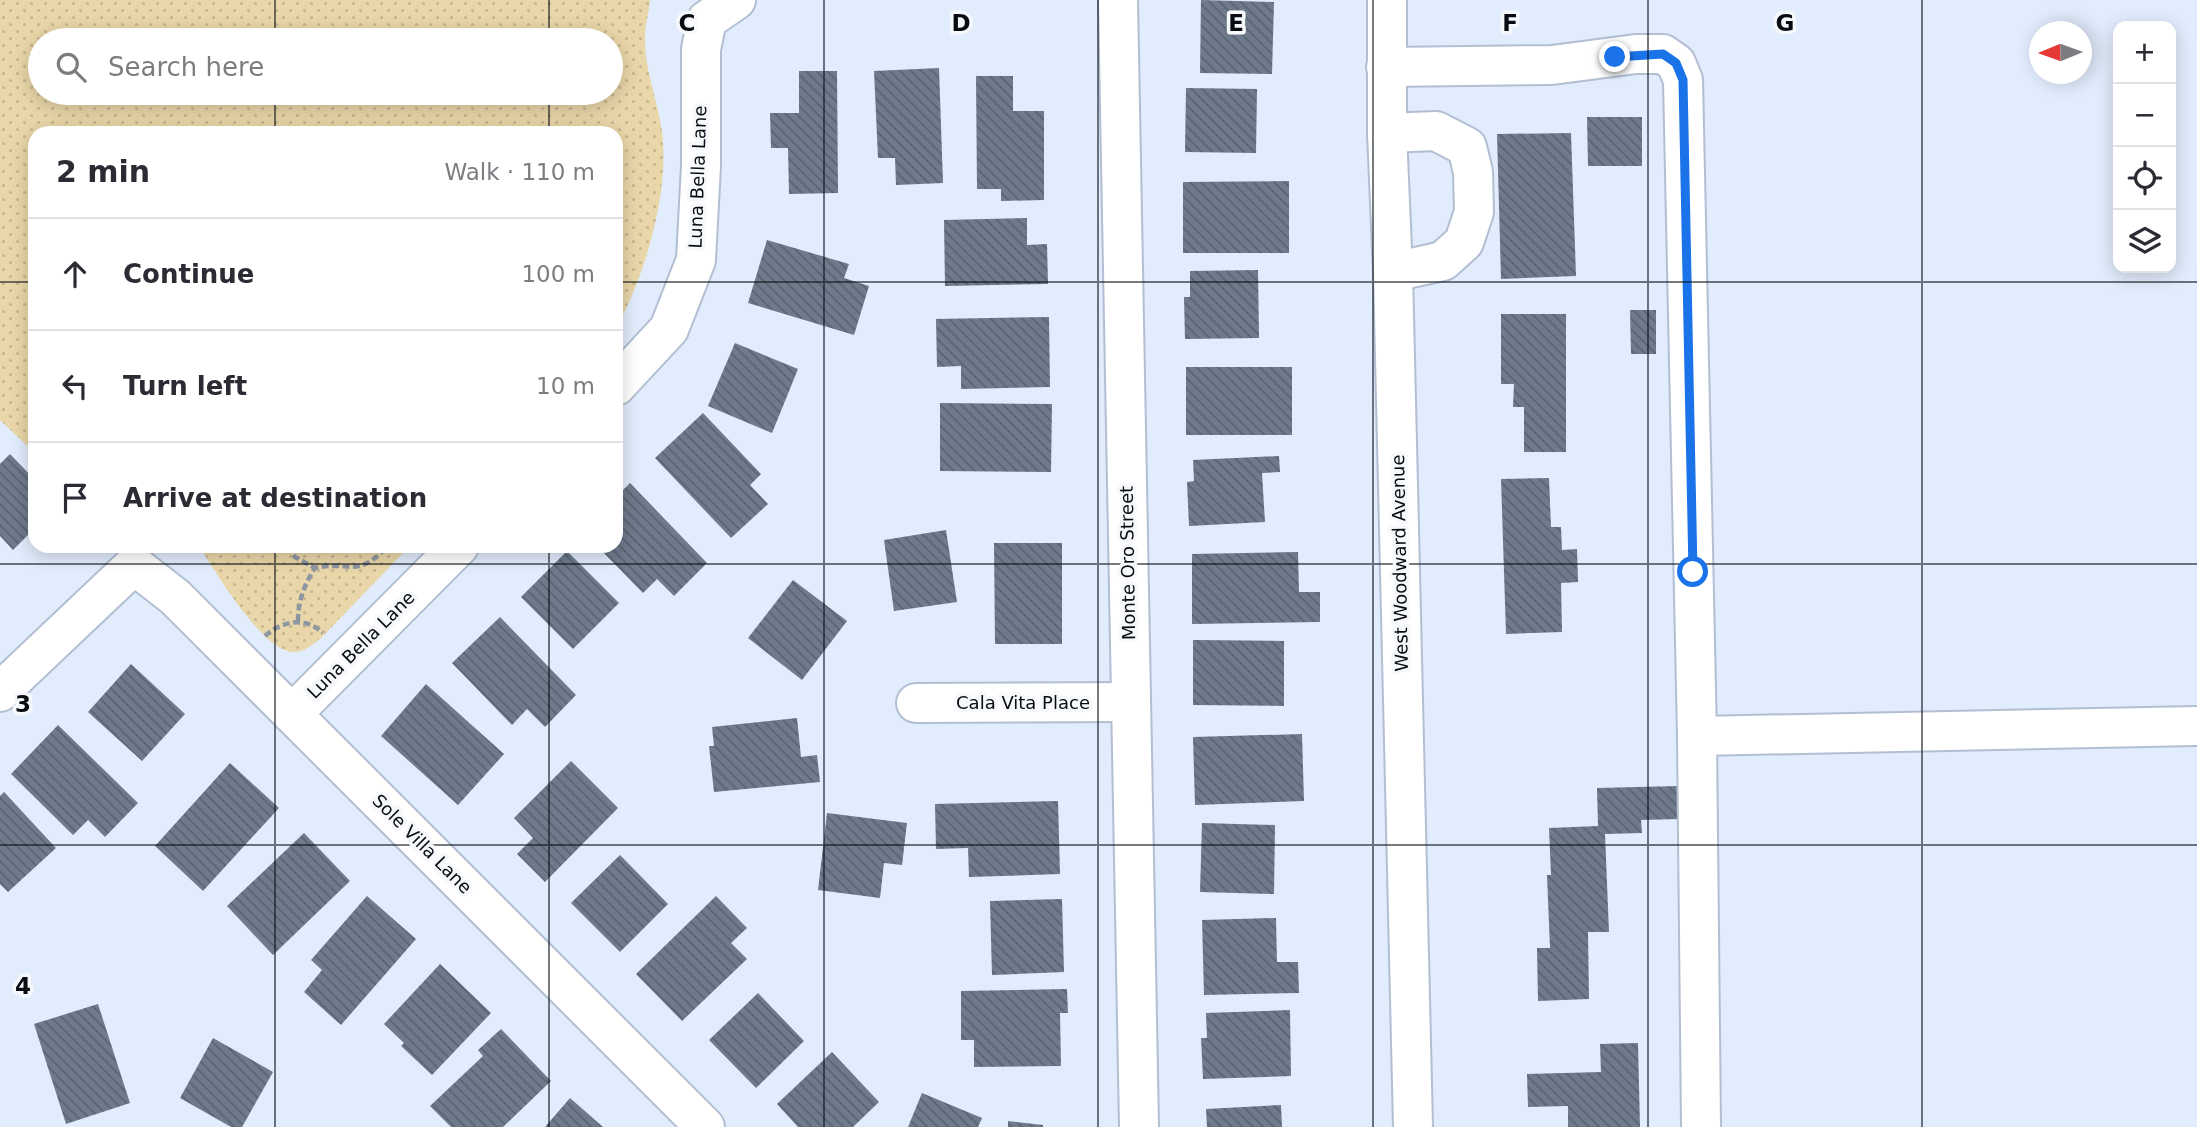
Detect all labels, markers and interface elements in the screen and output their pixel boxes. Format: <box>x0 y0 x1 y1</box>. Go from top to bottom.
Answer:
text: C <box>679 10 695 36</box>
text: D <box>951 10 971 36</box>
text: E <box>1228 10 1244 36</box>
text: F <box>1502 10 1518 36</box>
text: G <box>1776 10 1794 36</box>
north arrow <box>2029 21 2092 84</box>
map controls <box>2113 21 2176 273</box>
button: + <box>2113 21 2176 84</box>
search box <box>28 28 623 105</box>
route end <box>1599 41 1630 72</box>
icon: search <box>52 48 90 86</box>
text: Search here <box>108 52 264 82</box>
button: − <box>2113 84 2176 147</box>
street label: Luna Bella Lane <box>685 105 710 249</box>
button: locate <box>2113 147 2176 210</box>
text: 2 min <box>56 154 150 189</box>
text: Walk · 110 m <box>444 159 595 185</box>
button: layers <box>2113 210 2176 273</box>
icon: ahead <box>56 255 94 293</box>
text: Continue <box>123 259 254 289</box>
text: 100 m <box>521 261 595 287</box>
icon: left <box>56 367 94 405</box>
text: Turn left <box>123 371 247 401</box>
text: 10 m <box>536 373 595 399</box>
street label: West Woodward Avenue <box>1387 454 1412 672</box>
icon: arrive <box>56 479 94 517</box>
text: Arrive at destination <box>123 483 427 513</box>
street label: Monte Oro Street <box>1116 486 1139 640</box>
route start <box>1677 556 1708 587</box>
street label: Luna Bella Lane <box>303 587 419 703</box>
text: 3 <box>15 691 31 717</box>
street label: Cala Vita Place <box>956 692 1090 713</box>
street label: Sole Villa Lane <box>368 790 476 898</box>
text: 4 <box>15 973 31 999</box>

